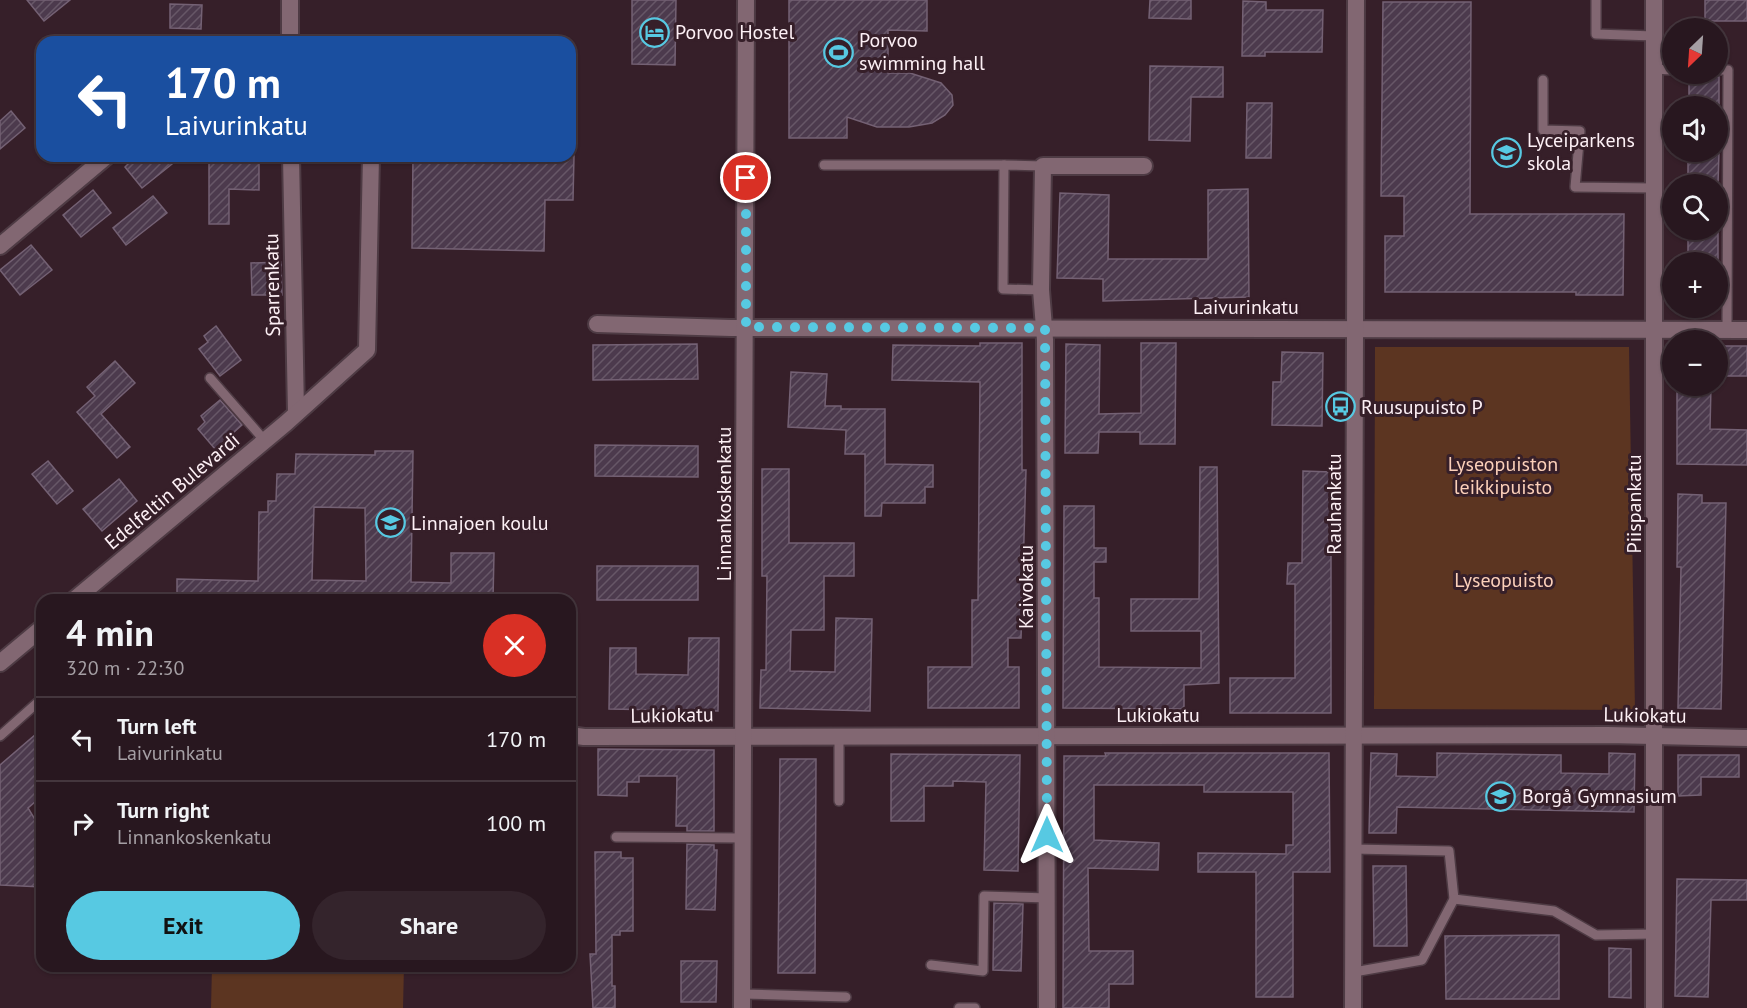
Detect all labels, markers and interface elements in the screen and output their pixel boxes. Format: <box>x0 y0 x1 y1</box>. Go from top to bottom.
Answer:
hotel icon: Porvoo Hostel <box>638 16 670 48</box>
north arrow <box>1662 18 1728 84</box>
map controls <box>1662 18 1728 396</box>
place label: Porvoo Hostel <box>675 19 794 45</box>
place label: Porvoo swimming hall <box>859 27 985 76</box>
sports icon: Porvoo swimming hall <box>822 36 854 68</box>
text: 170 m <box>165 55 281 110</box>
icon: left <box>66 60 144 138</box>
button: sound <box>1662 96 1728 162</box>
text: Laivurinkatu <box>165 108 308 142</box>
place label: Lyceiparkens skola <box>1527 127 1635 176</box>
school or university icon: Lyceiparkens skola <box>1490 136 1522 168</box>
pin <box>720 152 771 203</box>
icon: arrive <box>729 161 762 194</box>
button: search <box>1662 174 1728 240</box>
street label: Sparrenkatu <box>258 233 286 337</box>
button: + <box>1662 252 1728 318</box>
street label: Laivurinkatu <box>1193 294 1299 320</box>
button: − <box>1662 330 1728 396</box>
bus stop icon: Ruusupuisto P <box>1324 391 1356 423</box>
place label: Ruusupuisto P <box>1361 394 1483 420</box>
street label: Edelfeltin Bulevardi <box>99 427 245 555</box>
street label: Linnankoskenkatu <box>711 427 737 581</box>
park label: Lyseopuiston leikkipuisto <box>1448 451 1558 500</box>
street label: Rauhankatu <box>1321 453 1347 555</box>
street label: Piispankatu <box>1621 454 1647 554</box>
school or university icon: Linnajoen koulu <box>374 507 406 539</box>
place label: Linnajoen koulu <box>411 510 548 536</box>
street label: Kaivokatu <box>1013 545 1039 629</box>
park label: Lyseopuisto <box>1454 567 1554 593</box>
text: 4 min <box>66 609 154 656</box>
button: close <box>483 614 546 677</box>
text: 320 m · 22:30 <box>66 655 184 681</box>
street label: Lukiokatu <box>630 701 714 729</box>
street label: Lukiokatu <box>1603 701 1687 729</box>
street label: Lukiokatu <box>1116 702 1200 728</box>
text: Turn left <box>117 712 197 740</box>
icon: left <box>66 723 99 756</box>
text: 170 m <box>486 725 546 753</box>
text: Laivurinkatu <box>117 740 223 766</box>
school or university icon: Borgå Gymnasium <box>1485 780 1517 812</box>
place label: Borgå Gymnasium <box>1522 783 1677 809</box>
text: Turn right <box>117 796 209 824</box>
position arrow <box>1015 803 1079 867</box>
icon: right <box>66 807 99 840</box>
text: 100 m <box>486 809 546 837</box>
text: Linnankoskenkatu <box>117 824 271 850</box>
button: Exit <box>66 891 300 960</box>
button: Share <box>312 891 546 960</box>

